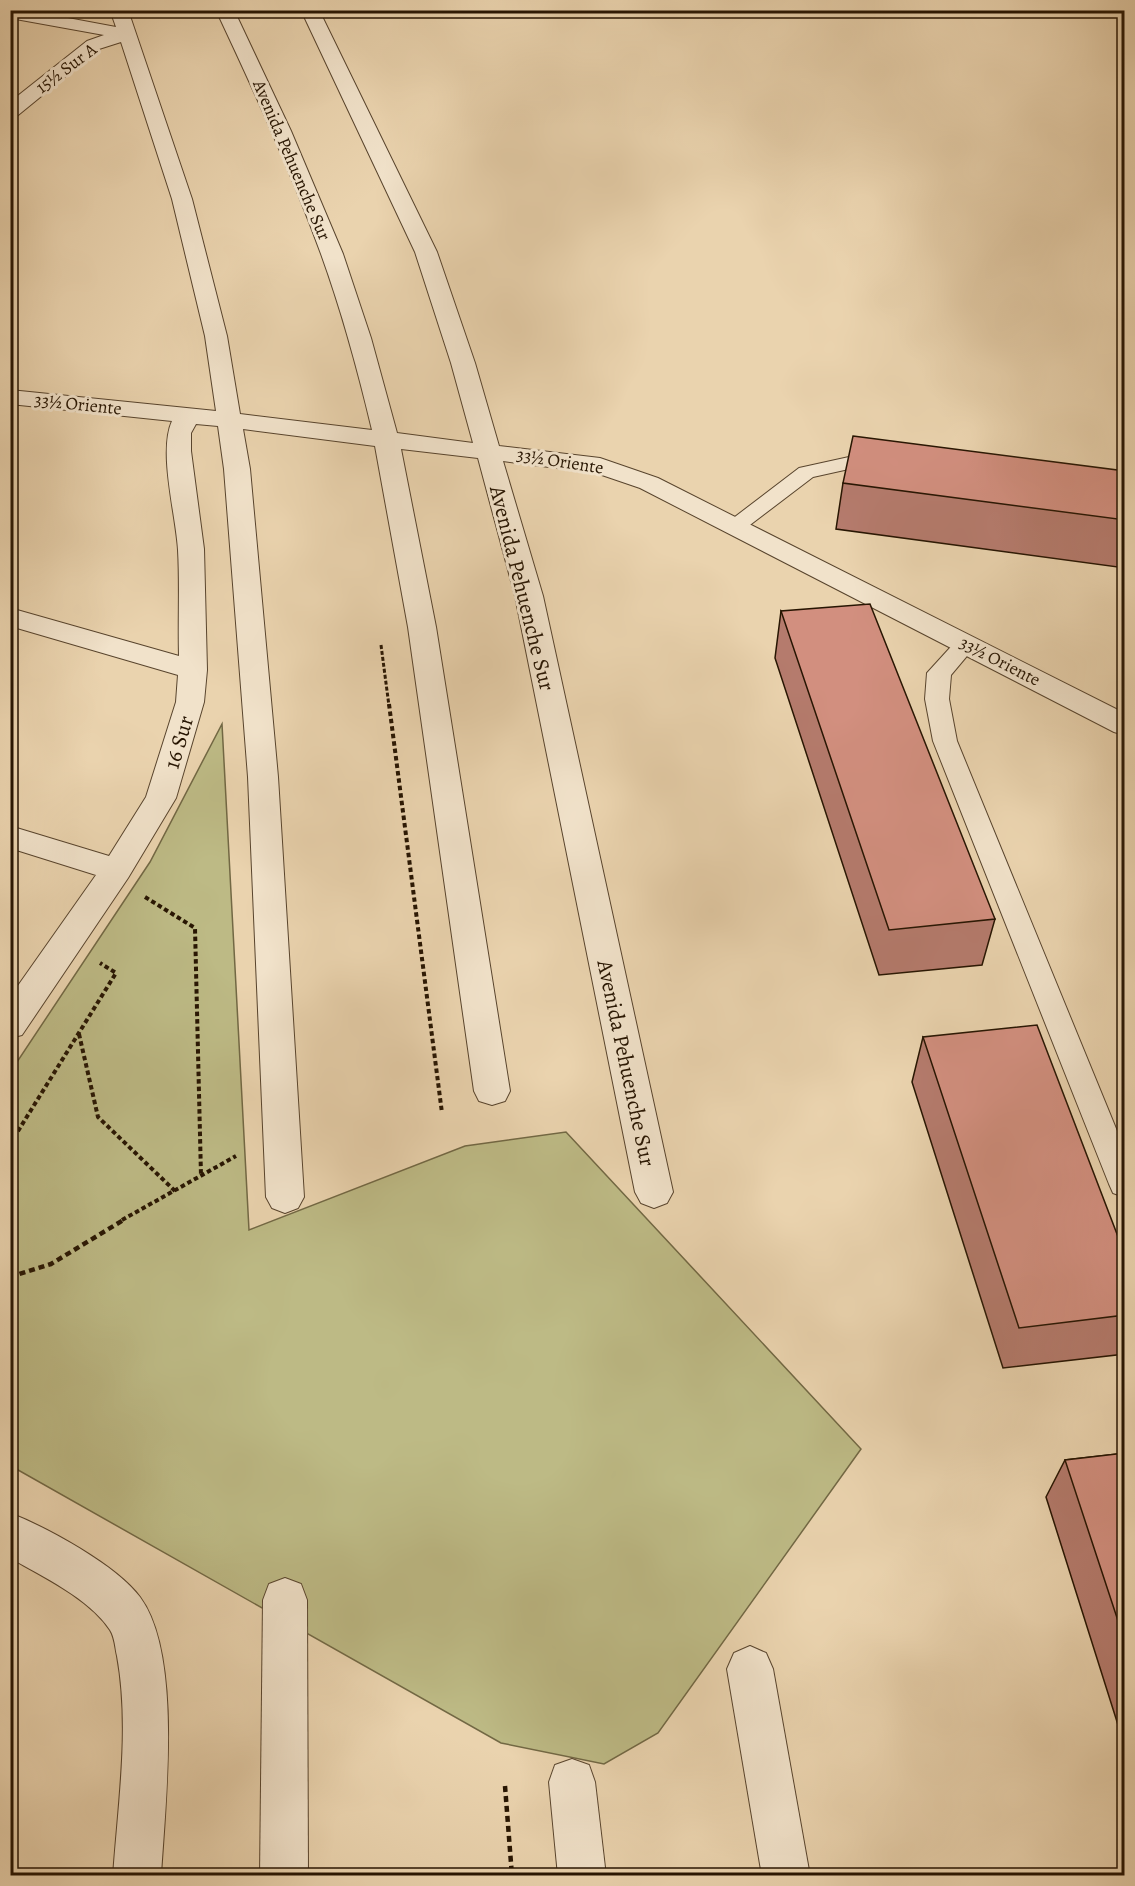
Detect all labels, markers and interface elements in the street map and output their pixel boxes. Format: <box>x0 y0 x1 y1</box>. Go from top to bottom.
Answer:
street label: 15½ Sur A <box>31 37 102 99</box>
street label: Avenida Pehuenche Sur <box>247 75 337 244</box>
street label: 33½ Oriente <box>33 387 123 421</box>
street label: 33½ Oriente <box>515 442 605 480</box>
street label: Avenida Pehuenche Sur <box>482 482 562 694</box>
street label: 33½ Oriente <box>955 630 1045 692</box>
street label: 16 Sur <box>157 712 201 773</box>
street label: Avenida Pehuenche Sur <box>589 956 663 1169</box>

